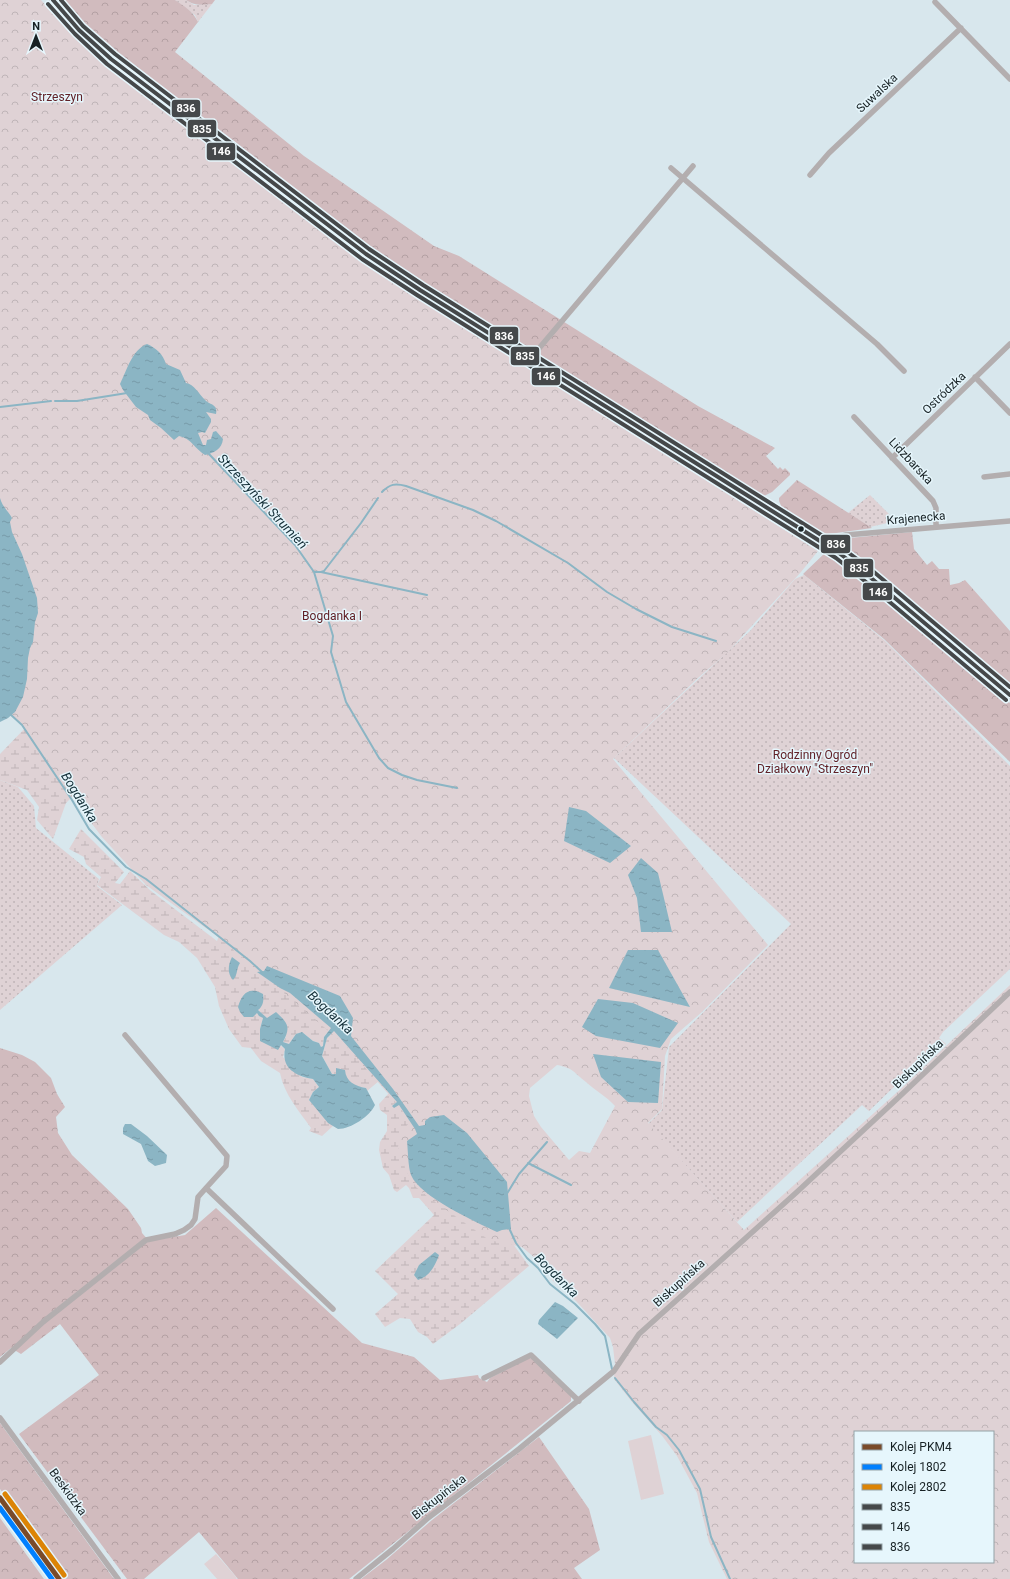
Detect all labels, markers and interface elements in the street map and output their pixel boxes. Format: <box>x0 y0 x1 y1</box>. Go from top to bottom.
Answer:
north arrow <box>16 16 56 56</box>
text: N <box>32 20 40 33</box>
street label: Suwalska <box>854 70 900 116</box>
park label: Strzeszyn <box>31 90 83 104</box>
line badge: 836 <box>171 99 201 118</box>
text: 836 <box>177 102 195 115</box>
line badge: 835 <box>187 119 217 138</box>
text: 835 <box>193 123 211 136</box>
line badge: 146 <box>206 142 236 161</box>
text: 146 <box>212 145 230 158</box>
line badge: 836 <box>489 326 519 345</box>
text: 836 <box>495 330 513 343</box>
line badge: 835 <box>510 346 540 366</box>
text: 835 <box>516 350 534 363</box>
line badge: 146 <box>531 367 561 386</box>
street label: Ostródzka <box>920 369 968 417</box>
text: 146 <box>537 370 555 383</box>
street label: Lidzbarska <box>886 435 936 487</box>
water label: Strzeszyński Strumień <box>215 451 310 552</box>
street label: Krajenecka <box>886 508 946 528</box>
unlabelled marker <box>796 524 806 534</box>
line badge: 836 <box>820 534 851 554</box>
text: 836 <box>827 538 845 551</box>
line badge: 835 <box>843 558 874 578</box>
text: 835 <box>850 562 868 575</box>
line badge: 146 <box>862 582 893 601</box>
text: 146 <box>869 586 887 599</box>
park label: Bogdanka I <box>302 609 362 623</box>
park label: Rodzinny Ogród Działkowy "Strzeszyn" <box>757 748 873 776</box>
water label: Bogdanka <box>58 769 101 825</box>
water label: Bogdanka <box>305 988 356 1037</box>
street label: Biskupińska <box>890 1037 946 1091</box>
water label: Bogdanka <box>531 1250 582 1301</box>
street label: Biskupińska <box>650 1256 708 1310</box>
legend <box>854 1431 994 1563</box>
text: Kolej PKM4 <box>890 1440 952 1454</box>
text: Kolej 1802 <box>890 1460 947 1474</box>
street label: Beskidzka <box>46 1466 90 1518</box>
street label: Biskupińska <box>409 1472 469 1522</box>
text: Kolej 2802 <box>890 1480 947 1494</box>
text: 835 <box>890 1500 910 1514</box>
text: 146 <box>890 1520 910 1534</box>
text: 836 <box>890 1540 910 1554</box>

